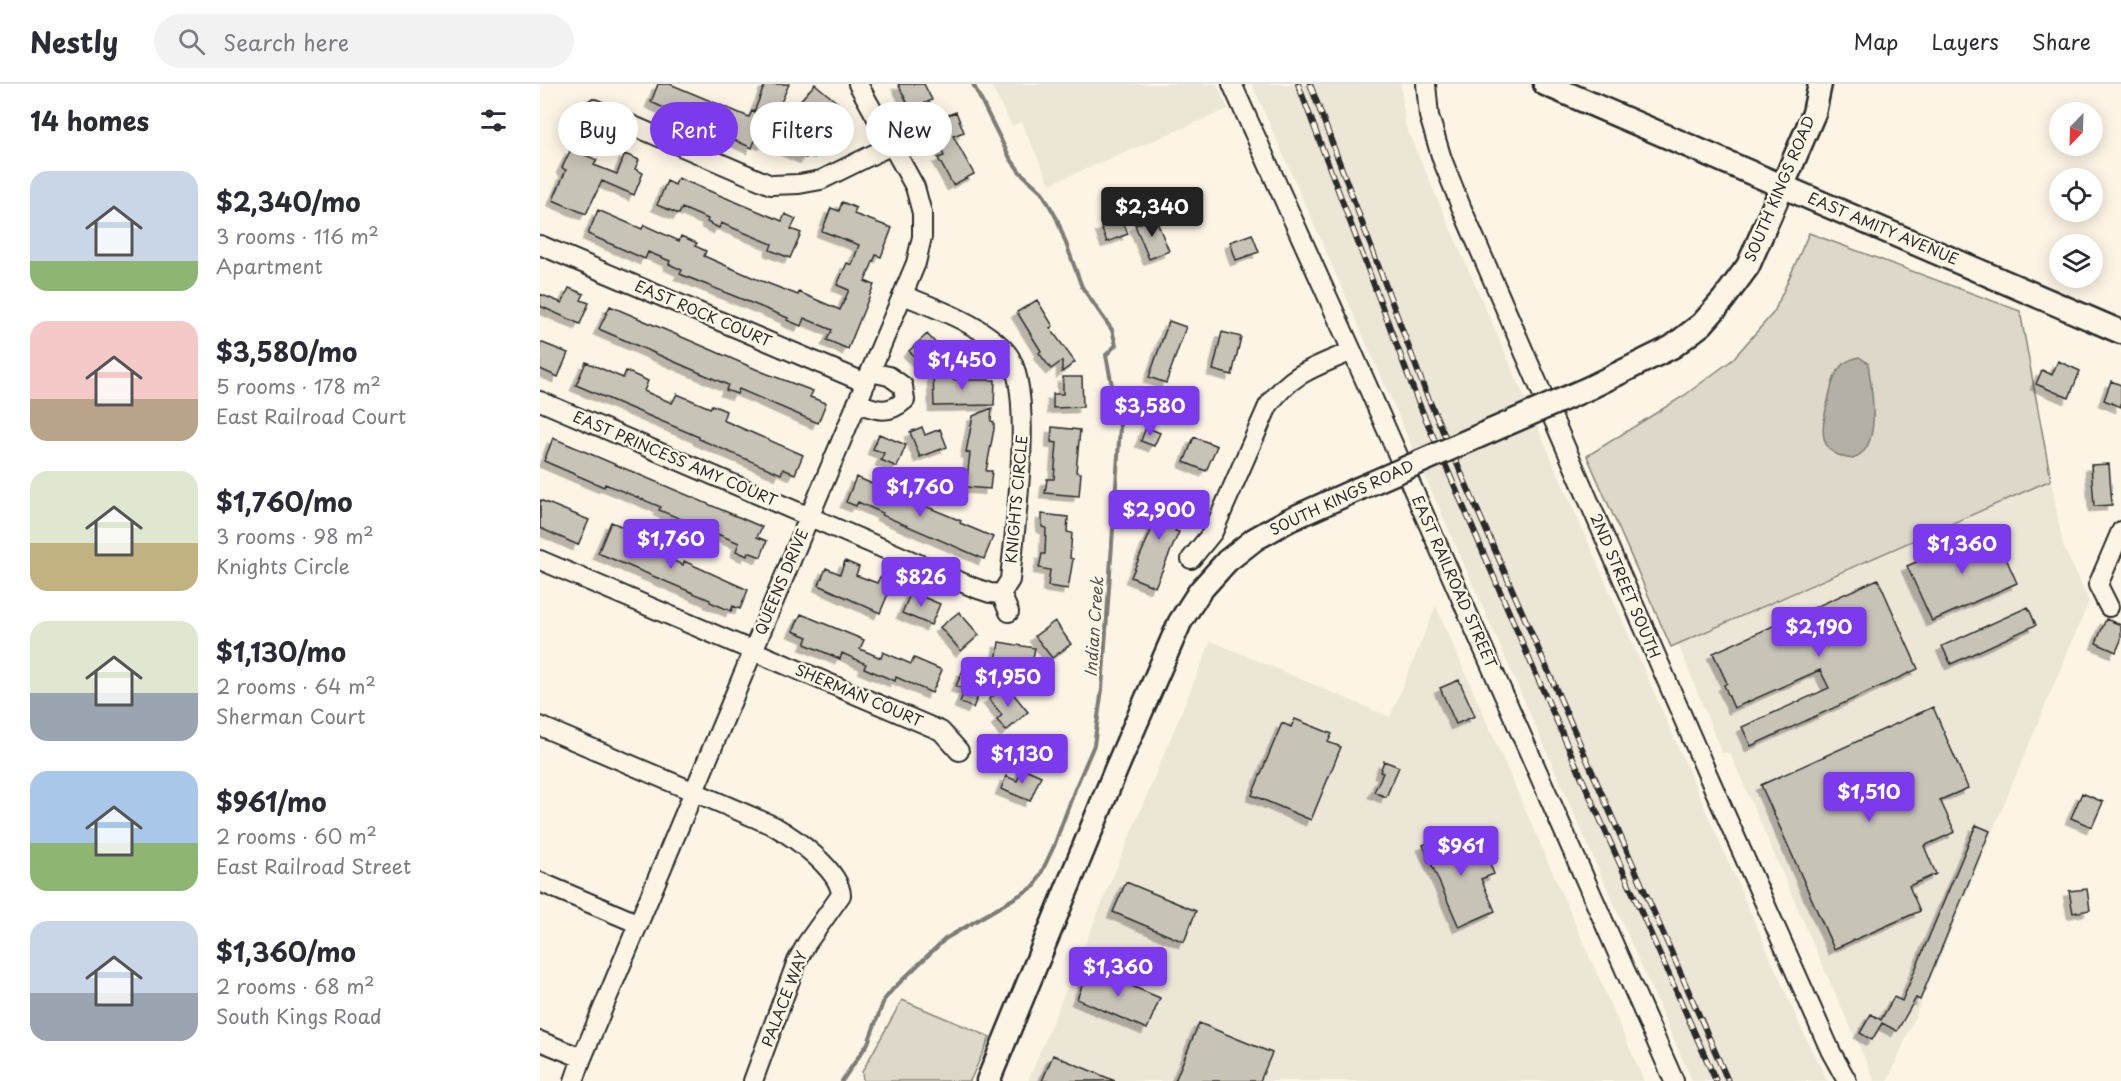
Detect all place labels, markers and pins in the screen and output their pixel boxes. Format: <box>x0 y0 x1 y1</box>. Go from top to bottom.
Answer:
pin: $2,340 <box>1103 187 1201 238</box>
pin: $1,450 <box>913 340 1011 391</box>
pin: $3,580 <box>1101 386 1199 437</box>
pin: $1,760 <box>871 467 969 518</box>
pin: $2,900 <box>1110 490 1208 541</box>
pin: $1,760 <box>622 519 720 570</box>
pin: $1,360 <box>1913 524 2011 575</box>
pin: $826 <box>885 557 957 608</box>
pin: $2,190 <box>1770 607 1868 658</box>
pin: $1,950 <box>959 657 1057 708</box>
pin: $1,130 <box>973 734 1071 785</box>
pin: $1,510 <box>1820 772 1918 823</box>
pin: $961 <box>1425 826 1497 877</box>
pin: $1,360 <box>1069 947 1167 998</box>

